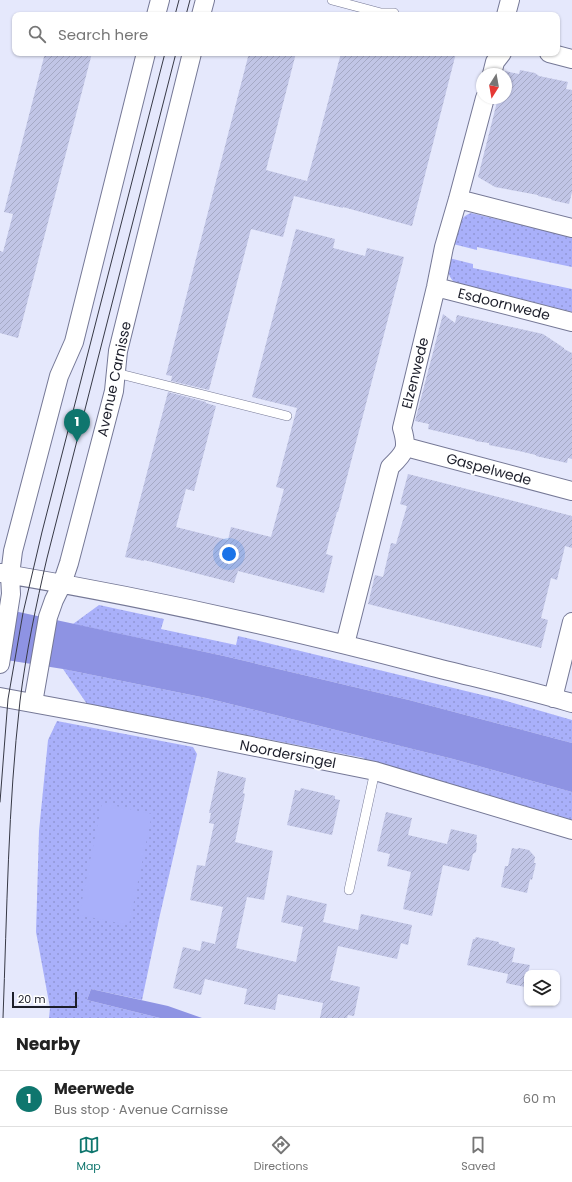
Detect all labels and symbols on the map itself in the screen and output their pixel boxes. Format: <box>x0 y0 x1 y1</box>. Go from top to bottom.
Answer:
north arrow <box>476 68 512 104</box>
street label: Esdoornwede <box>456 283 553 325</box>
street label: Avenue Carnisse <box>92 319 136 439</box>
street label: Elzenwede <box>396 335 434 411</box>
pin: 1 <box>64 409 90 442</box>
street label: Gaspelwede <box>444 448 534 490</box>
your location <box>219 544 239 564</box>
street label: Noordersingel <box>238 735 338 773</box>
scale bar <box>12 990 77 1009</box>

